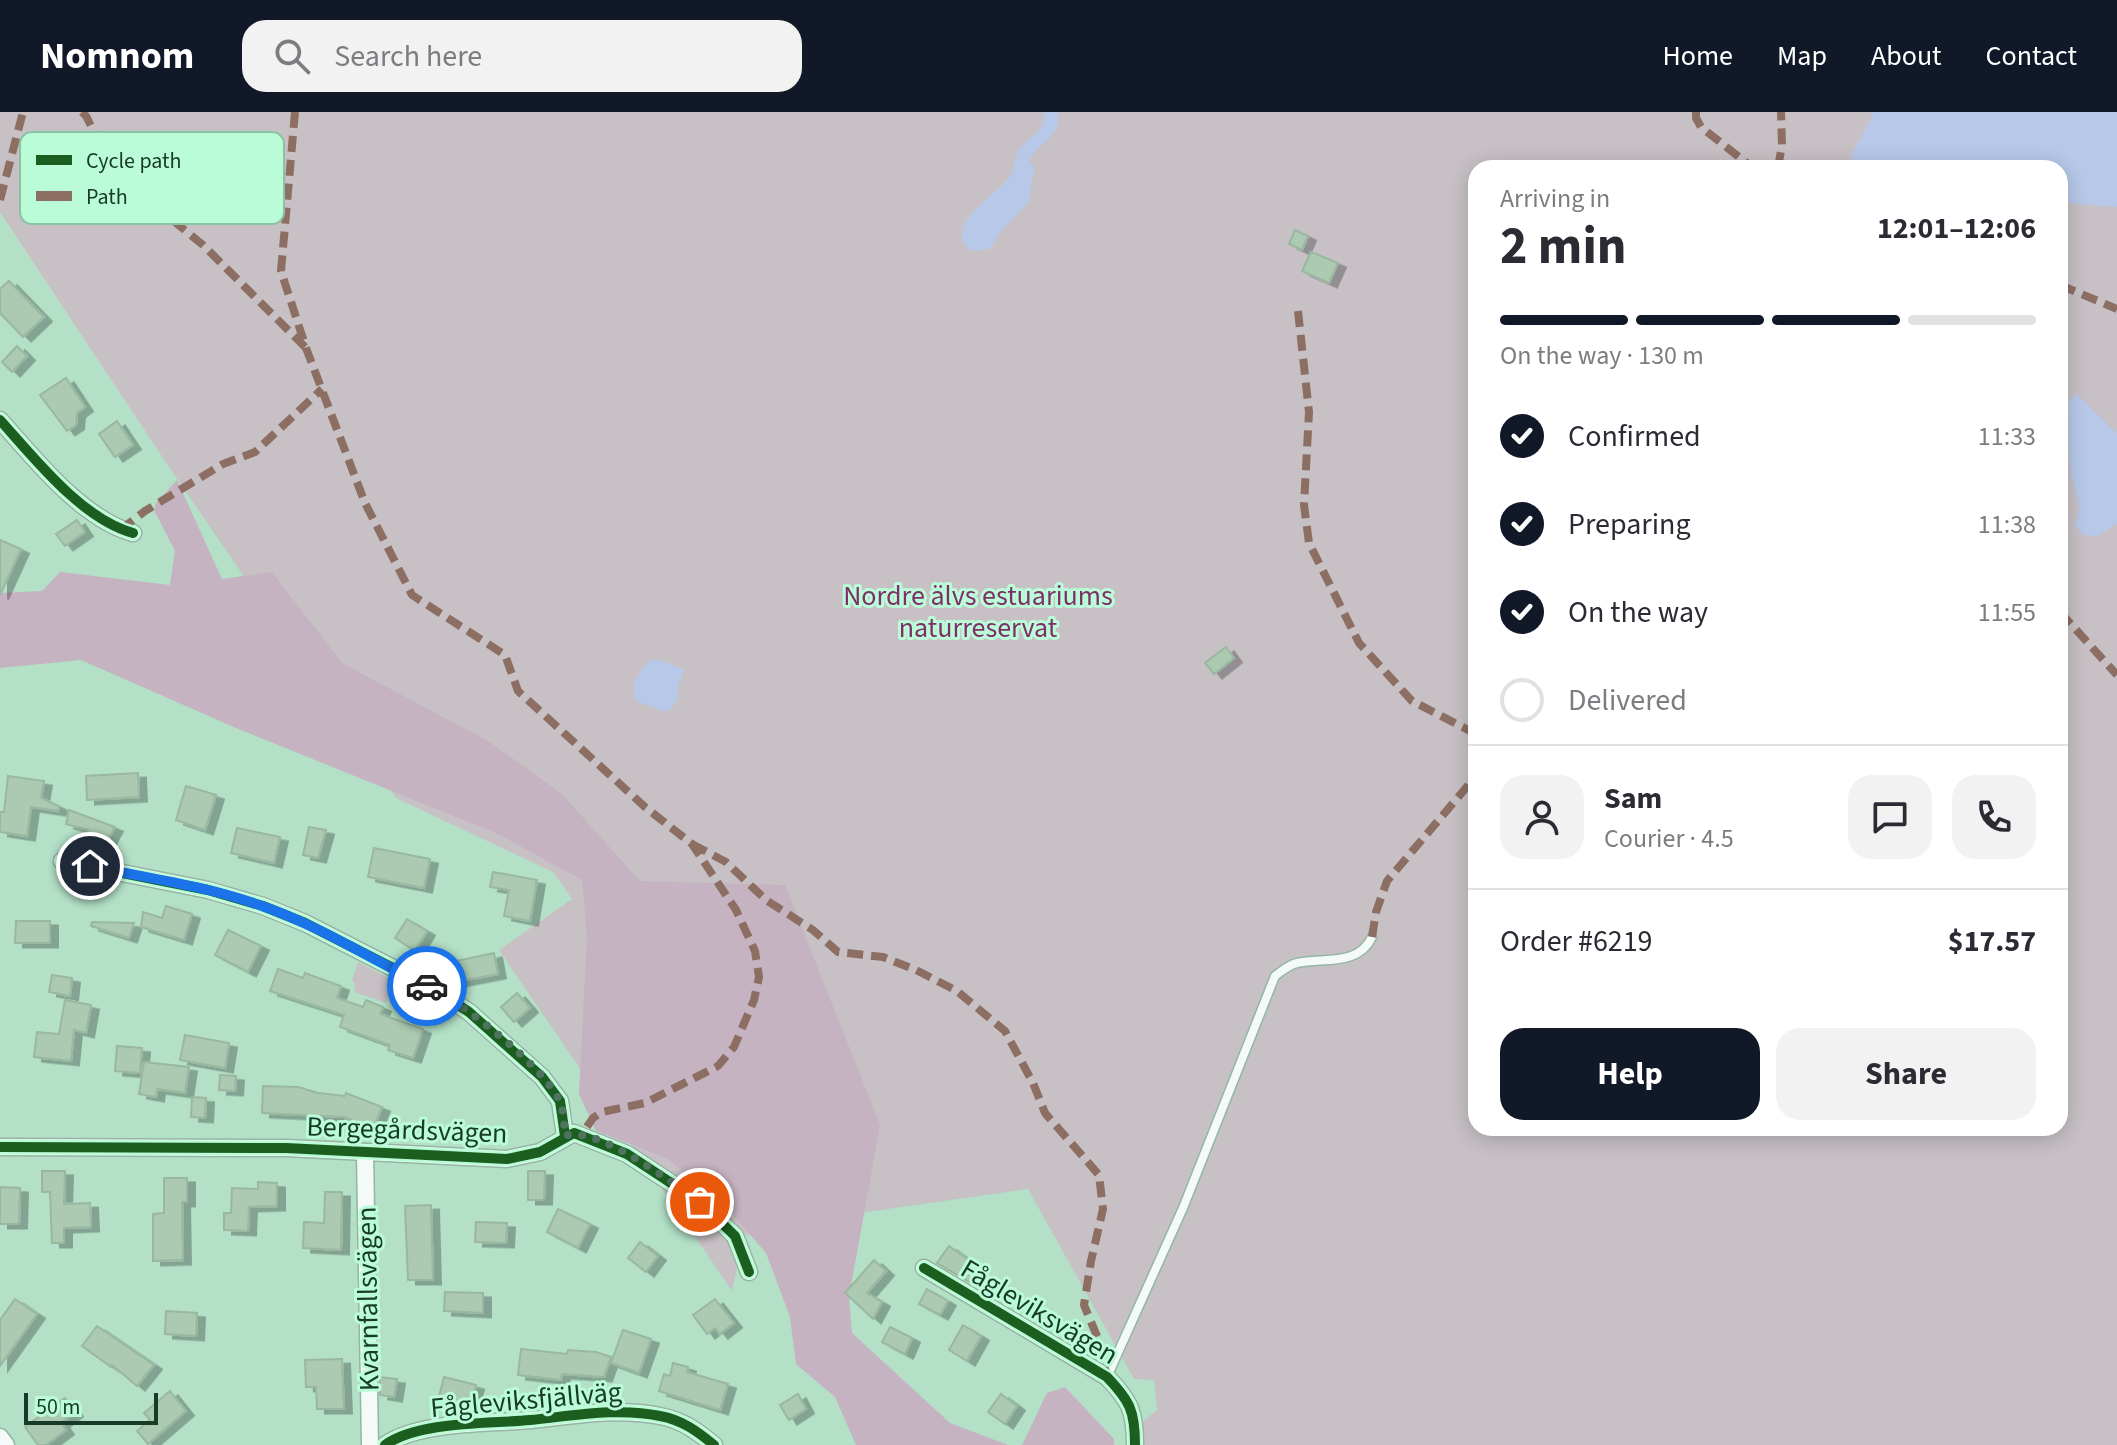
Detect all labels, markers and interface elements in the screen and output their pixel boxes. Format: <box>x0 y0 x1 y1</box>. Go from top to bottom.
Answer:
search box <box>242 20 802 92</box>
text: Nomnom <box>40 29 194 83</box>
icon: search <box>270 34 314 78</box>
text: Search here <box>334 35 482 78</box>
text: Home <box>1662 36 1733 76</box>
text: Map <box>1777 36 1827 76</box>
text: About <box>1871 36 1942 76</box>
text: Contact <box>1986 36 2077 76</box>
legend <box>20 132 284 224</box>
text: Cycle path <box>86 145 182 177</box>
text: Arriving in <box>1500 180 1610 217</box>
text: Path <box>86 181 128 213</box>
text: 12:01–12:06 <box>1877 207 2036 250</box>
text: 2 min <box>1500 210 1627 284</box>
text: On the way · 130 m <box>1500 337 1704 374</box>
icon: check <box>1500 414 1544 458</box>
text: Confirmed <box>1568 415 1701 458</box>
text: 11:33 <box>1978 418 2036 455</box>
icon: check <box>1500 502 1544 546</box>
text: Preparing <box>1568 503 1691 546</box>
text: 11:38 <box>1978 506 2036 543</box>
park label: Nordre älvs estuariums naturreservat <box>843 576 1113 648</box>
icon: check <box>1500 590 1544 634</box>
text: On the way <box>1568 591 1708 634</box>
text: 11:55 <box>1978 594 2036 631</box>
text: Delivered <box>1568 679 1687 722</box>
button: person <box>1500 775 1584 859</box>
button: chat <box>1848 775 1932 859</box>
button: phone <box>1952 775 2036 859</box>
text: Sam <box>1604 777 1662 820</box>
text: Courier · 4.5 <box>1604 820 1734 857</box>
pin <box>56 832 124 900</box>
icon: home <box>68 844 112 888</box>
text: Order #6219 <box>1500 920 1653 963</box>
text: $17.57 <box>1948 920 2036 963</box>
courier <box>387 946 467 1026</box>
icon: car <box>405 964 449 1008</box>
button: Help <box>1500 1028 1760 1120</box>
button: Share <box>1776 1028 2036 1120</box>
street label: Bergegårdsvägen <box>306 1107 508 1153</box>
pin <box>666 1168 734 1236</box>
icon: bag <box>678 1180 722 1224</box>
street label: Kvarnfallsvägen <box>346 1206 390 1392</box>
street label: Fågleviksvägen <box>953 1249 1126 1375</box>
street label: Fågleviksfjällväg <box>429 1372 623 1428</box>
scale bar <box>24 1389 158 1425</box>
text: 50 m <box>36 1391 81 1423</box>

